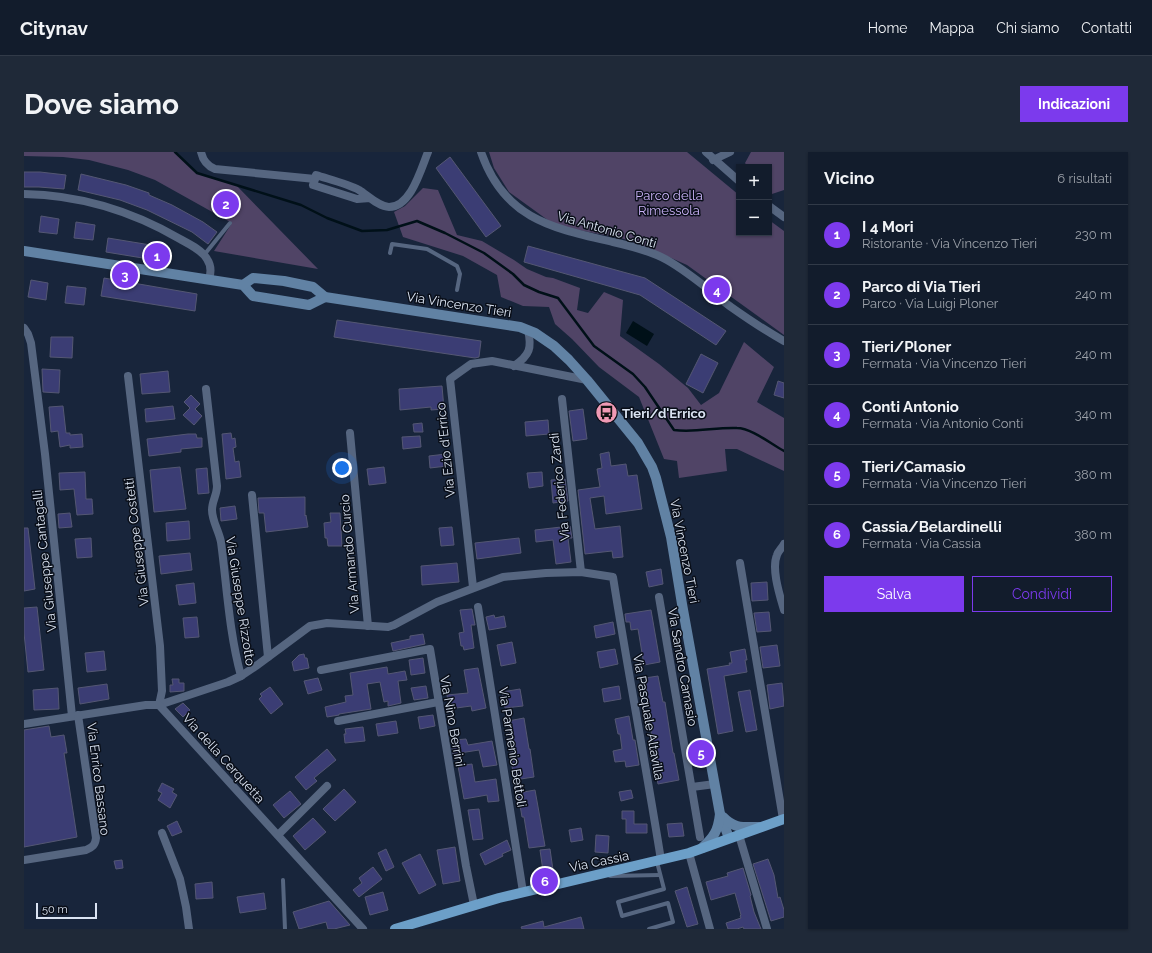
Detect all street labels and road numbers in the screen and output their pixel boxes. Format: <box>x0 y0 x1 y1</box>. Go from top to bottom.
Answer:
street label: Via Antonio Conti <box>555 208 658 251</box>
street label: Via Vincenzo Tieri <box>405 289 512 320</box>
street label: Via Ezio d'Errico <box>433 401 458 498</box>
street label: Via Federico Zardi <box>546 432 573 542</box>
street label: Via Giuseppe Costetti <box>121 477 152 607</box>
street label: Via Giuseppe Cantagalli <box>30 489 59 633</box>
street label: Via Armando Curcio <box>337 494 362 614</box>
street label: Via Vincenzo Tieri <box>667 498 702 604</box>
street label: Via Giuseppe Rizzotto <box>223 535 258 667</box>
street label: Via Sandro Camasio <box>665 607 700 728</box>
street label: Via Pasquale Altavilla <box>630 653 667 781</box>
street label: Via Nino Berrini <box>437 674 468 768</box>
street label: Via Parmenio Bettoli <box>496 686 529 808</box>
street label: Via della Cerquetta <box>179 710 268 806</box>
street label: Via Enrico Bassano <box>84 722 113 837</box>
street label: Via Cassia <box>568 848 630 875</box>

